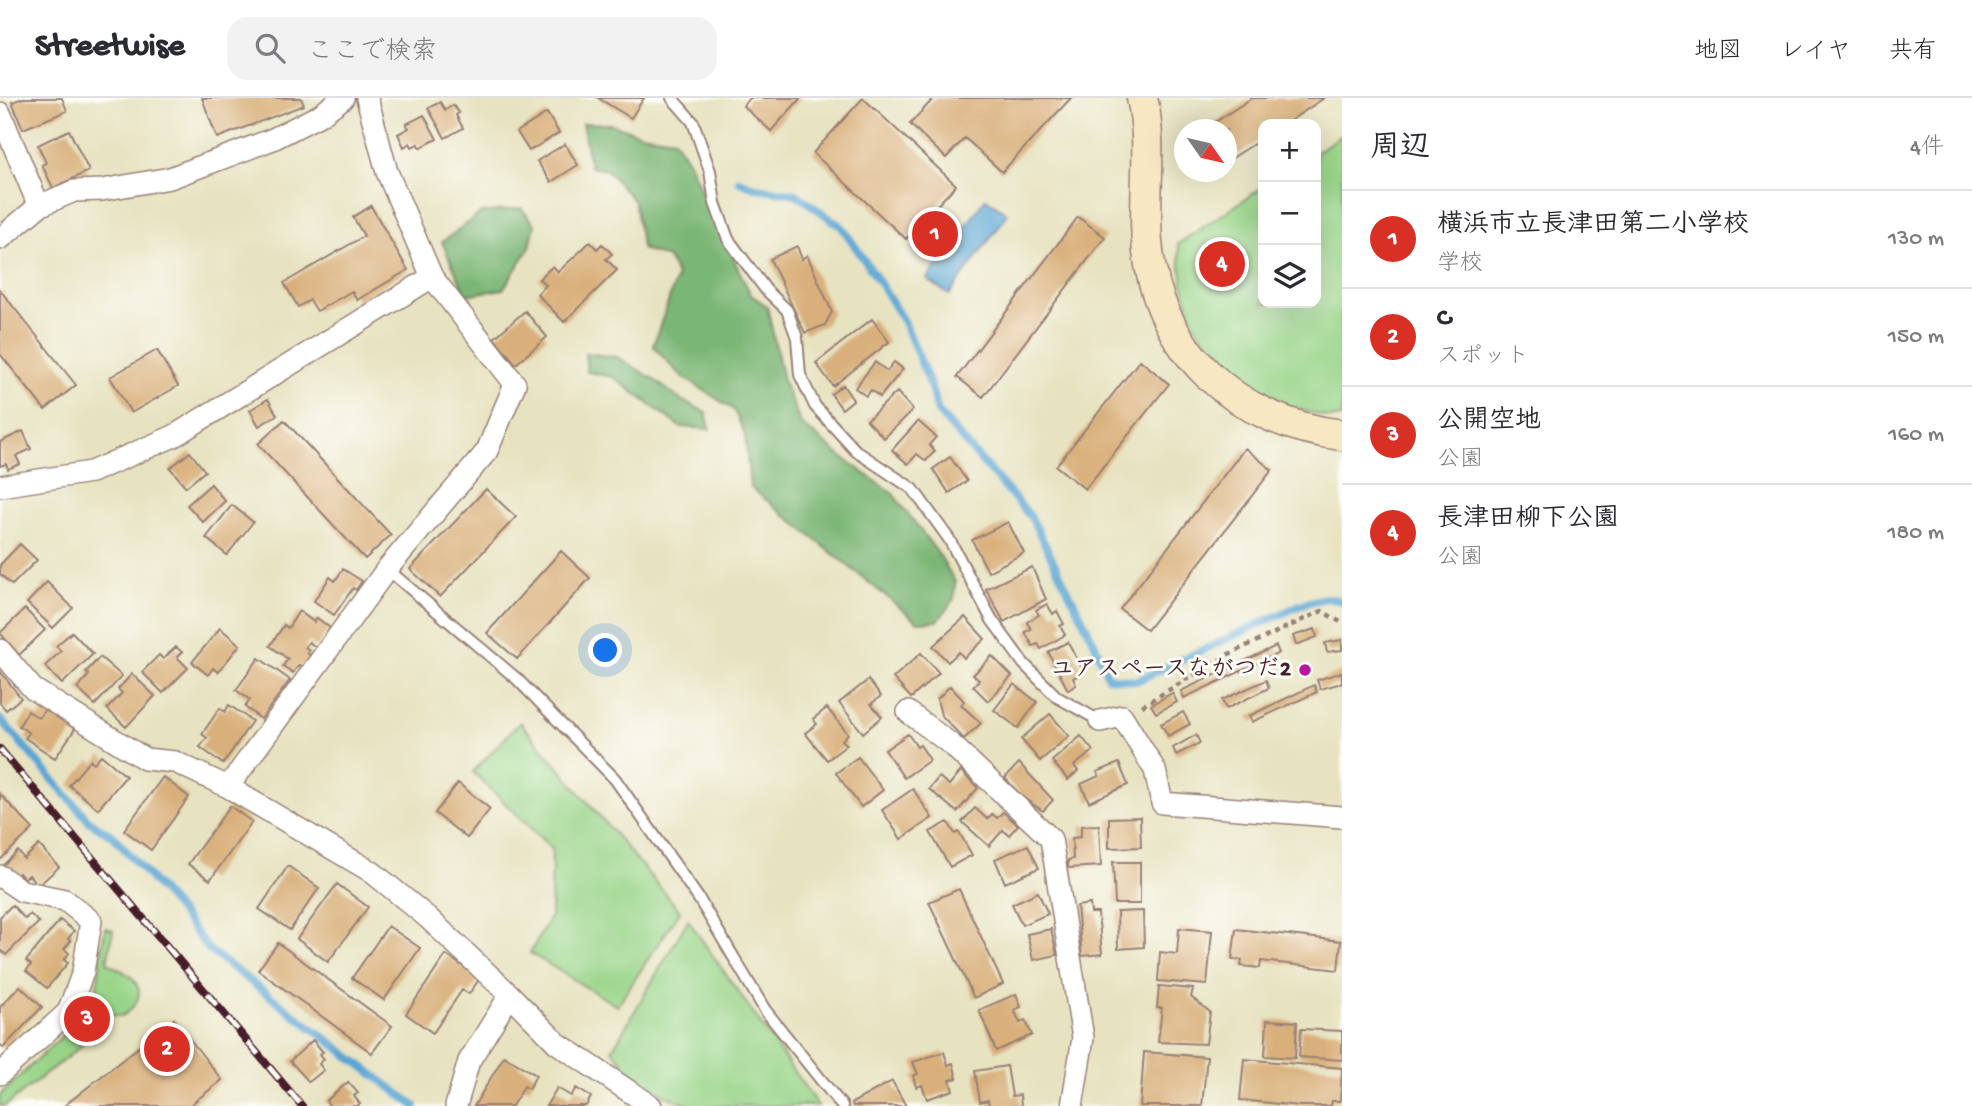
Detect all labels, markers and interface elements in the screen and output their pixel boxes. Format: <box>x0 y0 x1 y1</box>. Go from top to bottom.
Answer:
search box <box>227 17 717 80</box>
text: Streetwise <box>35 29 185 67</box>
icon: search <box>251 29 289 67</box>
text: ここで検索 <box>307 38 437 69</box>
text: 地図 <box>1694 38 1742 67</box>
text: レイヤ <box>1780 38 1851 67</box>
text: 共有 <box>1889 38 1937 67</box>
north arrow <box>1174 119 1237 182</box>
map controls <box>1258 119 1321 308</box>
button: + <box>1258 119 1321 182</box>
text: 周辺 <box>1370 132 1430 167</box>
text: 4件 <box>1910 135 1944 162</box>
button: − <box>1258 182 1321 245</box>
pin: 1 <box>912 208 958 260</box>
text: 横浜市立長津田第二小学校 <box>1437 211 1749 242</box>
text: 1 <box>1388 226 1398 253</box>
text: 130 m <box>1888 226 1944 253</box>
pin: 4 <box>1199 238 1245 290</box>
button: layers <box>1258 245 1321 308</box>
text: 学校 <box>1437 251 1483 278</box>
text: C <box>1437 304 1451 335</box>
text: 2 <box>1387 324 1399 351</box>
text: 150 m <box>1888 324 1944 351</box>
text: スポット <box>1437 344 1529 371</box>
text: 公開空地 <box>1437 407 1541 438</box>
text: 3 <box>1387 422 1399 449</box>
text: 160 m <box>1888 422 1944 449</box>
text: 公園 <box>1437 447 1483 474</box>
text: 長津田柳下公園 <box>1437 505 1619 536</box>
text: 4 <box>1388 520 1398 547</box>
text: 180 m <box>1887 520 1944 547</box>
text: 公園 <box>1437 545 1483 572</box>
your location <box>588 633 622 667</box>
place label: ユアスペースながつだ2 <box>1051 657 1292 684</box>
marker: ユアスペースながつだ2 <box>1297 662 1313 678</box>
pin: 3 <box>64 993 110 1045</box>
pin: 2 <box>144 1023 190 1075</box>

